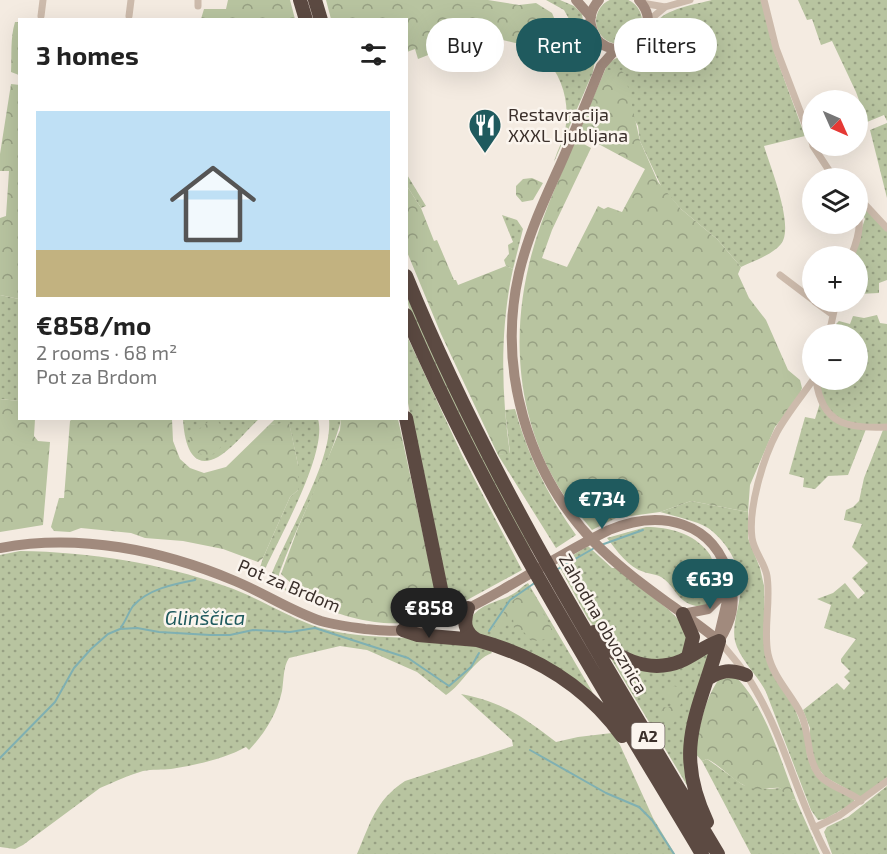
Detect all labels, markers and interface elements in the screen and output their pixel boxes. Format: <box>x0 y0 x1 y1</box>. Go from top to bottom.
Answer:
chip: Buy <box>426 18 504 72</box>
chip: Rent <box>516 18 602 72</box>
chip: Filters <box>614 18 717 72</box>
icon: filters <box>357 38 390 71</box>
text: 3 homes <box>36 39 139 70</box>
north arrow <box>802 90 868 156</box>
map controls <box>802 90 868 390</box>
place label: Restavracija XXXL Ljubljana <box>508 103 628 146</box>
restaurant icon: Restavracija XXXL Ljubljana <box>467 107 503 154</box>
icon: home <box>159 150 267 258</box>
button: layers <box>802 168 868 234</box>
button: + <box>802 246 868 312</box>
text: €858/mo <box>36 309 151 340</box>
button: − <box>802 324 868 390</box>
text: 2 rooms · 68 m² <box>36 340 177 364</box>
text: Pot za Brdom <box>36 364 157 388</box>
pin: €734 <box>566 479 638 530</box>
text: €734 <box>578 486 626 510</box>
street label: Zahodna obvoznica <box>555 549 653 698</box>
street label: Pot za Brdom <box>235 554 344 617</box>
pin: €639 <box>674 559 746 610</box>
text: €639 <box>686 566 734 590</box>
pin: €858 <box>393 588 465 639</box>
text: €858 <box>405 595 453 619</box>
water label: Glinščica <box>165 605 245 629</box>
road number: A2 <box>632 723 664 749</box>

